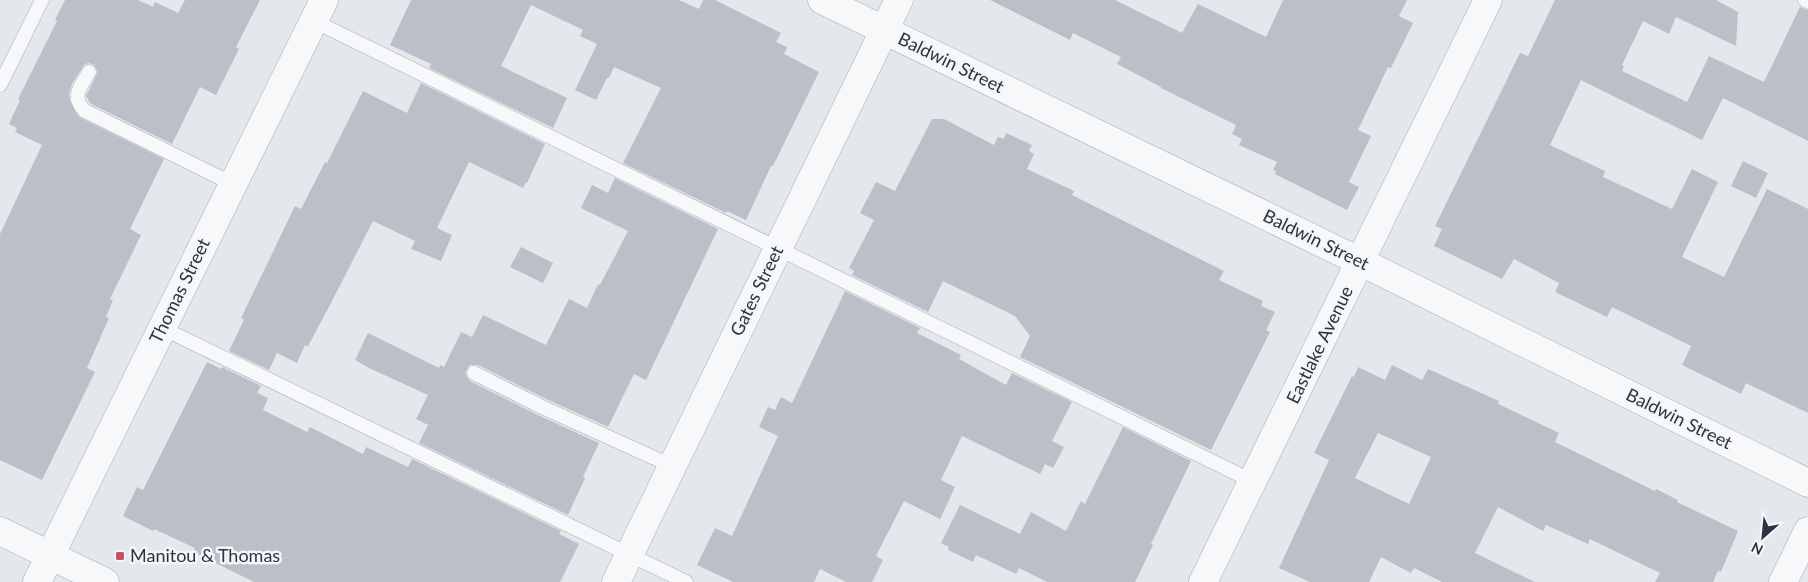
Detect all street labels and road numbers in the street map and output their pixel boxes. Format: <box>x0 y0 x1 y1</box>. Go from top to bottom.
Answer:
street label: Baldwin Street <box>895 27 1009 97</box>
street label: Baldwin Street <box>1260 204 1374 274</box>
street label: Thomas Street <box>144 234 214 347</box>
street label: Gates Street <box>725 241 788 339</box>
street label: Eastlake Avenue <box>1281 282 1357 407</box>
street label: Baldwin Street <box>1623 383 1737 453</box>

